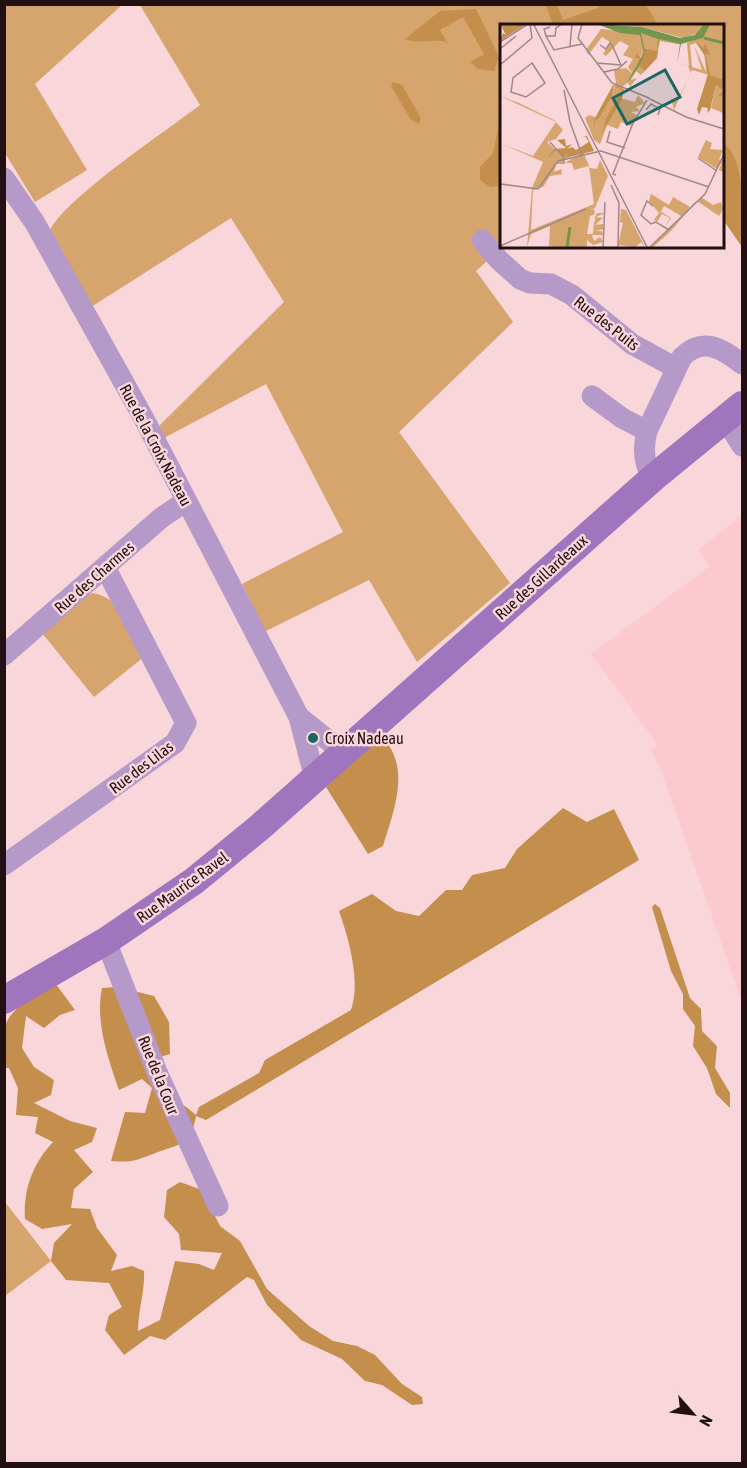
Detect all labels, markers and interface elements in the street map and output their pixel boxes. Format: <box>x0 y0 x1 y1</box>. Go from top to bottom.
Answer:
inset map <box>500 24 723 248</box>
street label: Rue des Puits <box>571 292 643 354</box>
street label: Rue de la Croix Nadeau <box>116 381 196 509</box>
street label: Rue des Gillardeaux <box>491 531 591 623</box>
street label: Rue des Charmes <box>51 537 138 616</box>
place label: Croix Nadeau <box>325 729 404 747</box>
marker: Croix Nadeau <box>306 731 320 745</box>
street label: Rue des Lilas <box>106 737 177 797</box>
street label: Rue Maurice Ravel <box>133 847 232 926</box>
street label: Rue de la Cour <box>135 1033 183 1117</box>
north arrow <box>663 1384 723 1444</box>
text: N <box>696 1413 716 1429</box>

